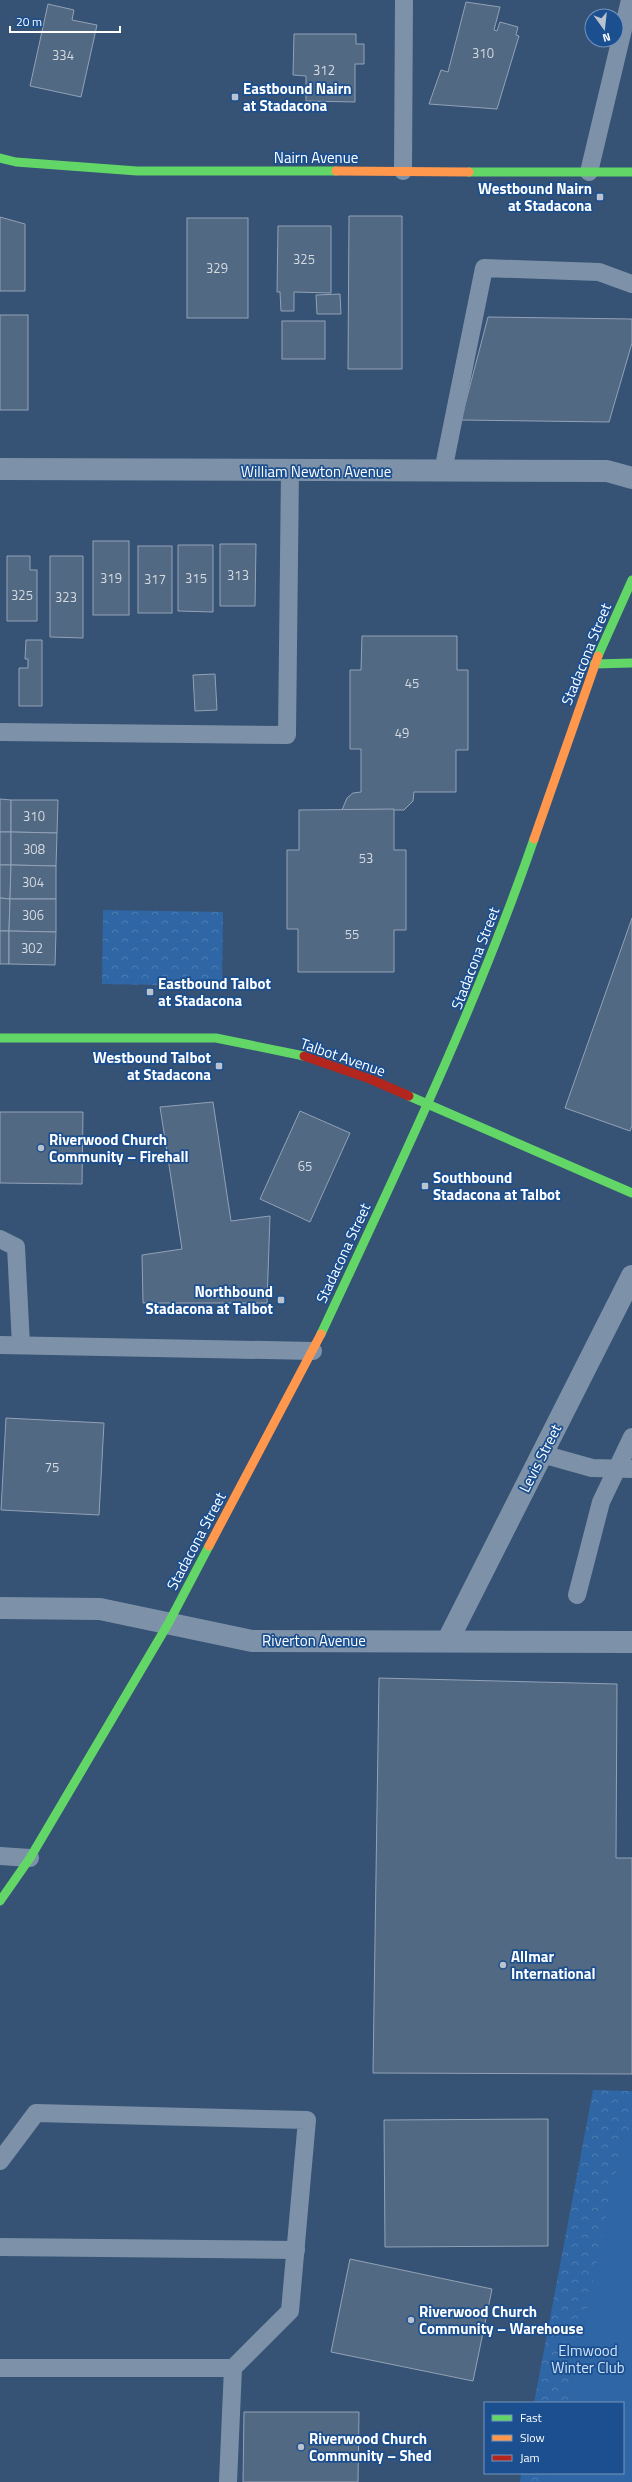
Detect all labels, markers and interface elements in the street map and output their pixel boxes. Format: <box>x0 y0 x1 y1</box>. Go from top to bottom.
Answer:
scale bar <box>10 8 120 34</box>
north arrow <box>584 8 624 48</box>
text: 20 m <box>16 12 42 31</box>
text: N <box>601 29 612 46</box>
house number: 310 <box>472 43 494 63</box>
house number: 334 <box>52 45 74 65</box>
house number: 312 <box>313 60 335 80</box>
place label: Eastbound Nairn at Stadacona <box>243 77 352 117</box>
marker: Eastbound Nairn at Stadacona <box>230 92 240 102</box>
street label: Nairn Avenue <box>274 146 358 169</box>
place label: Westbound Nairn at Stadacona <box>478 177 592 217</box>
marker: Westbound Nairn at Stadacona <box>595 192 605 202</box>
house number: 325 <box>293 249 315 269</box>
house number: 329 <box>206 258 228 278</box>
street label: William Newton Avenue <box>241 460 391 483</box>
house number: 313 <box>227 565 249 585</box>
house number: 319 <box>100 568 122 588</box>
house number: 315 <box>185 568 207 588</box>
house number: 317 <box>144 569 166 589</box>
house number: 325 <box>11 585 33 605</box>
house number: 323 <box>55 587 77 607</box>
street label: Stadacona Street <box>555 599 617 708</box>
house number: 45 <box>405 673 419 693</box>
house number: 49 <box>395 723 409 743</box>
house number: 310 <box>23 806 45 826</box>
house number: 308 <box>23 839 45 859</box>
house number: 53 <box>359 848 373 868</box>
house number: 304 <box>22 872 44 892</box>
street label: Stadacona Street <box>445 903 505 1013</box>
house number: 306 <box>22 905 44 925</box>
house number: 55 <box>345 924 359 944</box>
house number: 302 <box>21 938 43 958</box>
place label: Eastbound Talbot at Stadacona <box>158 972 271 1012</box>
marker: Eastbound Talbot at Stadacona <box>145 987 155 997</box>
street label: Talbot Avenue <box>297 1032 389 1082</box>
place label: Westbound Talbot at Stadacona <box>93 1046 212 1086</box>
marker: Westbound Talbot at Stadacona <box>214 1061 224 1071</box>
place label: Riverwood Church Community – Firehall <box>49 1128 189 1168</box>
marker: Riverwood Church Community – Firehall <box>36 1143 46 1153</box>
house number: 65 <box>298 1156 312 1176</box>
place label: Southbound Stadacona at Talbot <box>433 1166 561 1206</box>
marker: Southbound Stadacona at Talbot <box>420 1181 430 1191</box>
street label: Stadacona Street <box>310 1198 377 1307</box>
place label: Northbound Stadacona at Talbot <box>145 1280 274 1320</box>
marker: Northbound Stadacona at Talbot <box>276 1295 286 1305</box>
street label: Levis Street <box>513 1419 567 1496</box>
house number: 75 <box>45 1457 59 1477</box>
street label: Stadacona Street <box>160 1487 232 1594</box>
street label: Riverton Avenue <box>262 1629 366 1652</box>
place label: Allmar International <box>511 1945 596 1985</box>
marker: Allmar International <box>498 1960 508 1970</box>
place label: Riverwood Church Community – Warehouse <box>419 2300 584 2340</box>
marker: Riverwood Church Community – Warehouse <box>406 2315 416 2325</box>
park label: Elmwood Winter Club <box>551 2339 625 2379</box>
legend <box>484 2402 624 2474</box>
text: Fast <box>520 2408 543 2427</box>
place label: Riverwood Church Community – Shed <box>309 2427 432 2467</box>
text: Slow <box>520 2428 545 2447</box>
marker: Riverwood Church Community – Shed <box>296 2442 306 2452</box>
text: Jam <box>520 2448 540 2467</box>

